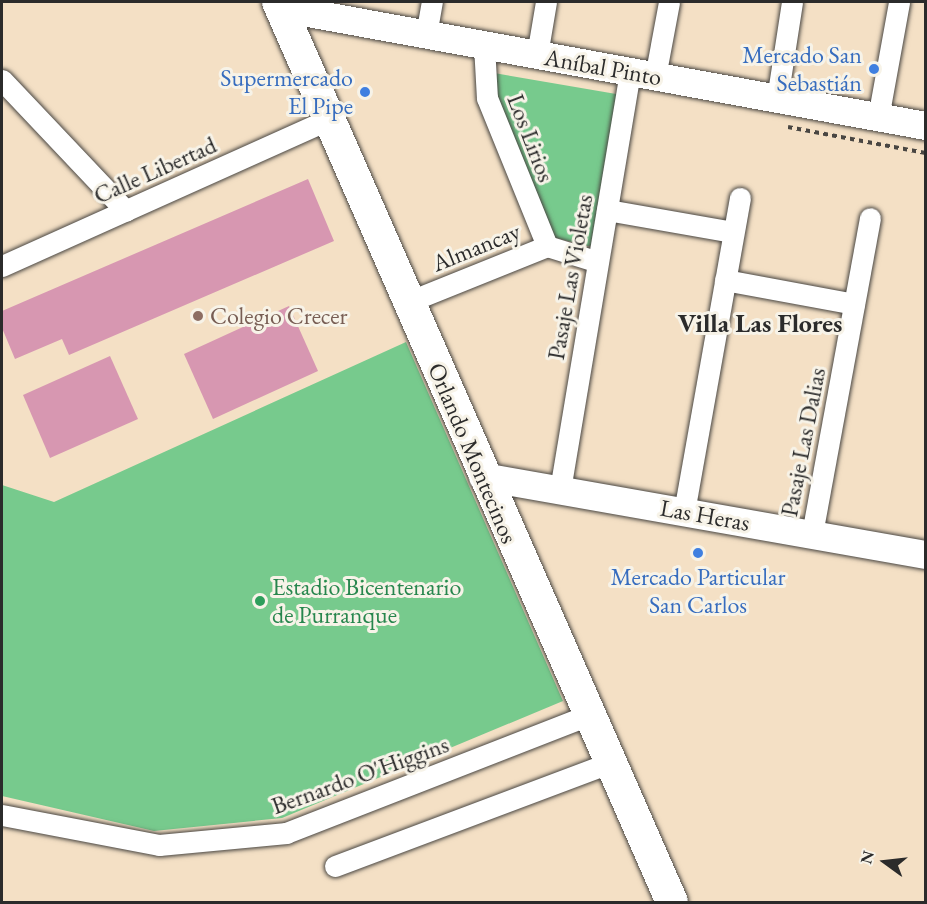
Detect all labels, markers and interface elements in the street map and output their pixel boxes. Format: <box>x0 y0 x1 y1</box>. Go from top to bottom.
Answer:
place label: Mercado San Sebastián <box>742 41 862 97</box>
street label: Aníbal Pinto <box>542 43 664 91</box>
marker: Mercado San Sebastián <box>867 62 881 76</box>
place label: Supermercado El Pipe <box>220 64 353 120</box>
marker: Supermercado El Pipe <box>358 85 372 99</box>
street label: Los Lirios <box>501 90 561 186</box>
street label: Calle Libertad <box>89 130 221 210</box>
street label: Pasaje Las Violetas <box>541 192 599 362</box>
street label: Almancay <box>428 216 524 278</box>
place label: Colegio Crecer <box>210 302 348 330</box>
district label: Villa Las Flores <box>678 308 842 340</box>
marker: Colegio Crecer <box>191 309 205 323</box>
street label: Orlando Montecinos <box>422 358 524 548</box>
street label: Pasaje Las Dalias <box>774 365 832 519</box>
street label: Las Heras <box>658 493 752 537</box>
marker: Mercado Particular San Carlos <box>691 546 705 560</box>
place label: Mercado Particular San Carlos <box>610 563 786 619</box>
place label: Estadio Bicentenario de Purranque <box>272 573 461 629</box>
marker: Estadio Bicentenario de Purranque <box>253 594 267 608</box>
street label: Bernardo O'Higgins <box>268 730 452 820</box>
north arrow <box>855 832 915 892</box>
text: N <box>855 848 879 866</box>

